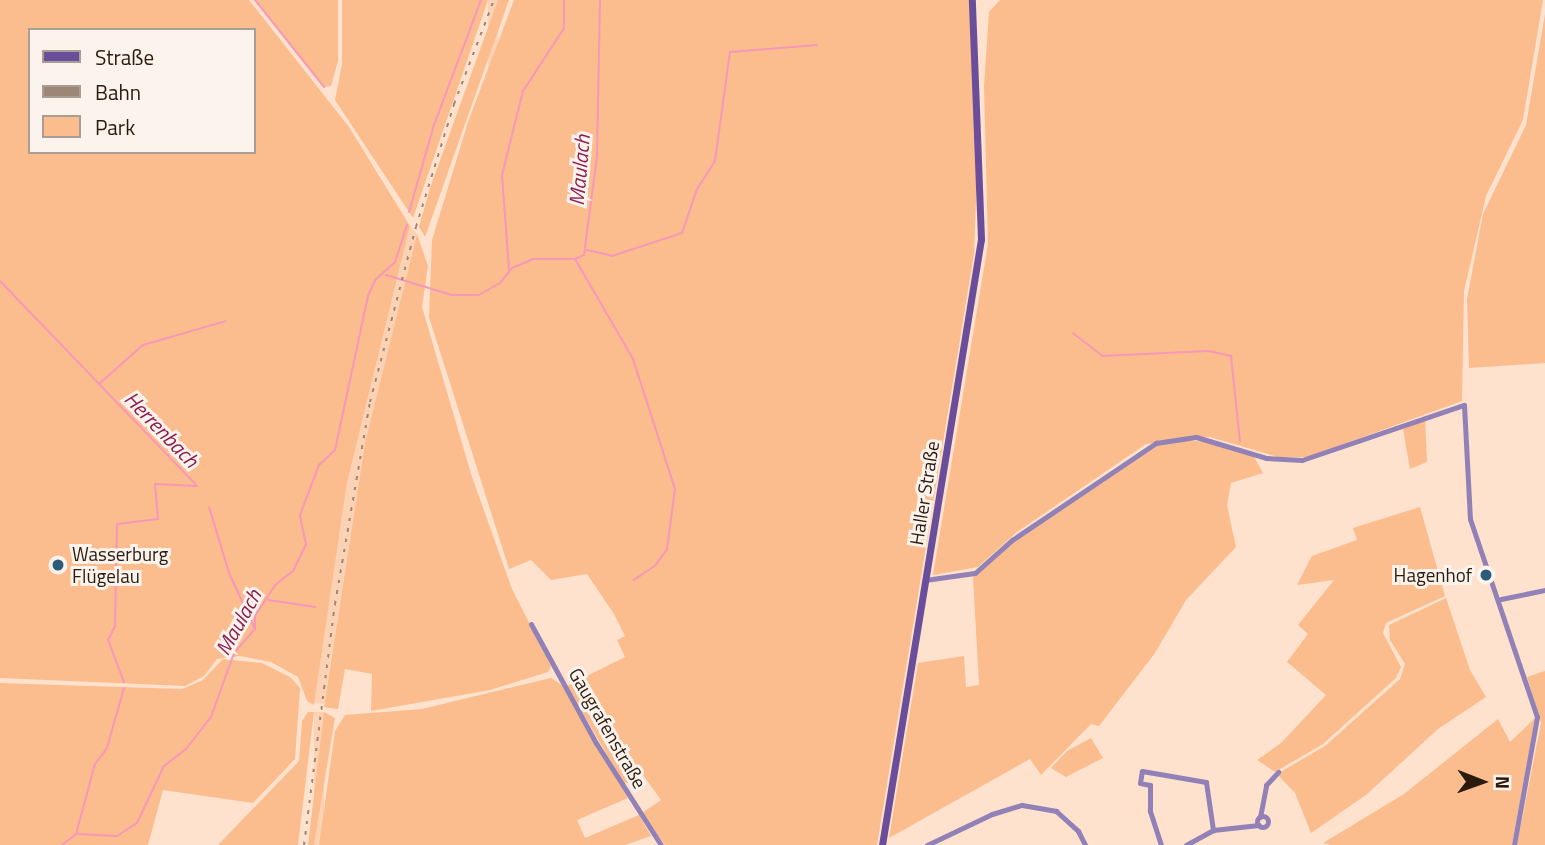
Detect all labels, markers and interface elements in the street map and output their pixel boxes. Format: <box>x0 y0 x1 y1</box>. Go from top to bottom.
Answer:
legend <box>28 28 256 154</box>
text: Straße <box>95 41 154 73</box>
text: Bahn <box>95 76 141 108</box>
text: Park <box>95 111 135 143</box>
water label: Maulach <box>563 133 595 207</box>
water label: Herrenbach <box>120 386 204 472</box>
street label: Haller Straße <box>905 439 943 547</box>
place label: Wasserburg Flügelau <box>72 543 168 587</box>
marker: Wasserburg Flügelau <box>50 557 66 573</box>
place label: Hagenhof <box>1394 564 1472 586</box>
marker: Hagenhof <box>1478 567 1494 583</box>
water label: Maulach <box>210 585 266 659</box>
street label: Gaugrafenstraße <box>564 664 652 792</box>
north arrow <box>1447 747 1517 817</box>
text: N <box>1489 776 1518 789</box>

